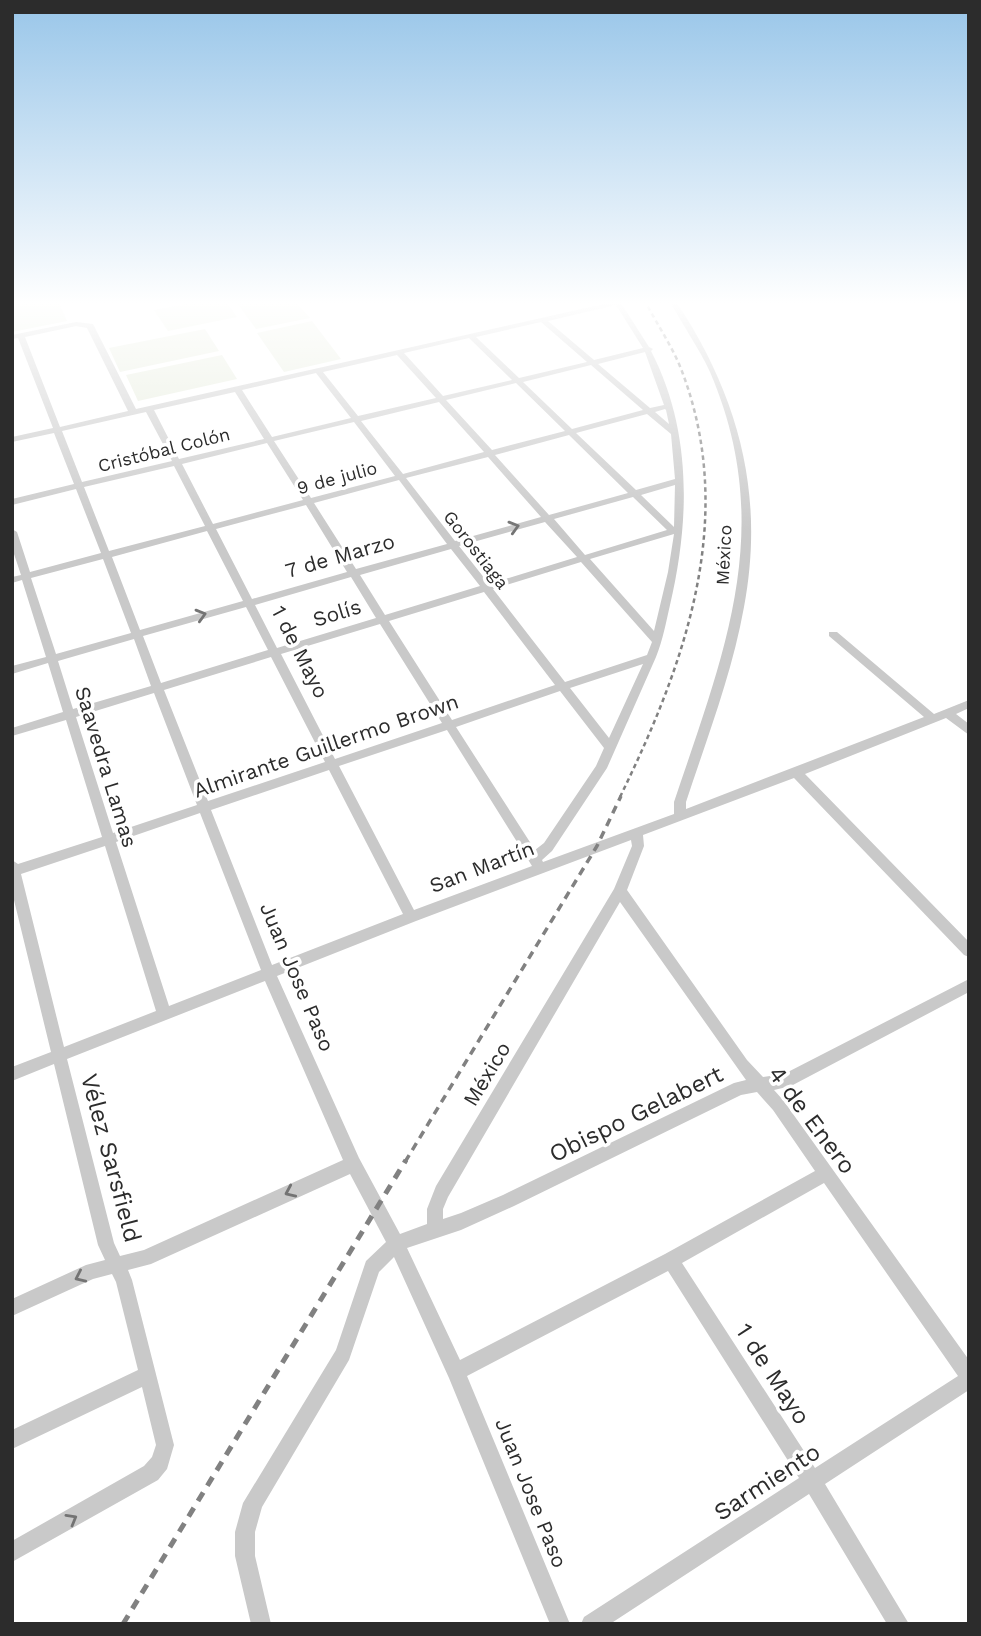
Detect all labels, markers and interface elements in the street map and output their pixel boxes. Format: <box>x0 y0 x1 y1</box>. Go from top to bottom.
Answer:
street label: Cristóbal Colón <box>96 423 232 476</box>
street label: 9 de julio <box>295 457 379 498</box>
street label: Gorostiaga <box>439 506 513 593</box>
one-way arrow <box>508 520 520 535</box>
street label: México <box>711 524 736 586</box>
street label: 7 de Marzo <box>282 528 397 583</box>
street label: Solís <box>310 593 364 632</box>
street label: 1 de Mayo <box>267 601 334 702</box>
one-way arrow <box>195 609 207 623</box>
street label: Saavedra Lamas <box>70 683 143 850</box>
street label: Almirante Guillermo Brown <box>190 688 462 803</box>
street label: San Martín <box>426 835 538 898</box>
street label: Juan Jose Paso <box>255 899 340 1055</box>
street label: México <box>458 1037 515 1110</box>
street label: Obispo Gelabert <box>545 1060 727 1168</box>
street label: 4 de Enero <box>762 1061 862 1179</box>
street label: Vélez Sarsfield <box>75 1071 147 1245</box>
one-way arrow <box>285 1184 298 1198</box>
one-way arrow <box>75 1269 87 1283</box>
street label: 1 de Mayo <box>730 1318 816 1430</box>
street label: Juan Jose Paso <box>490 1414 573 1571</box>
street label: Sarmiento <box>709 1437 825 1527</box>
one-way arrow <box>64 1514 77 1527</box>

